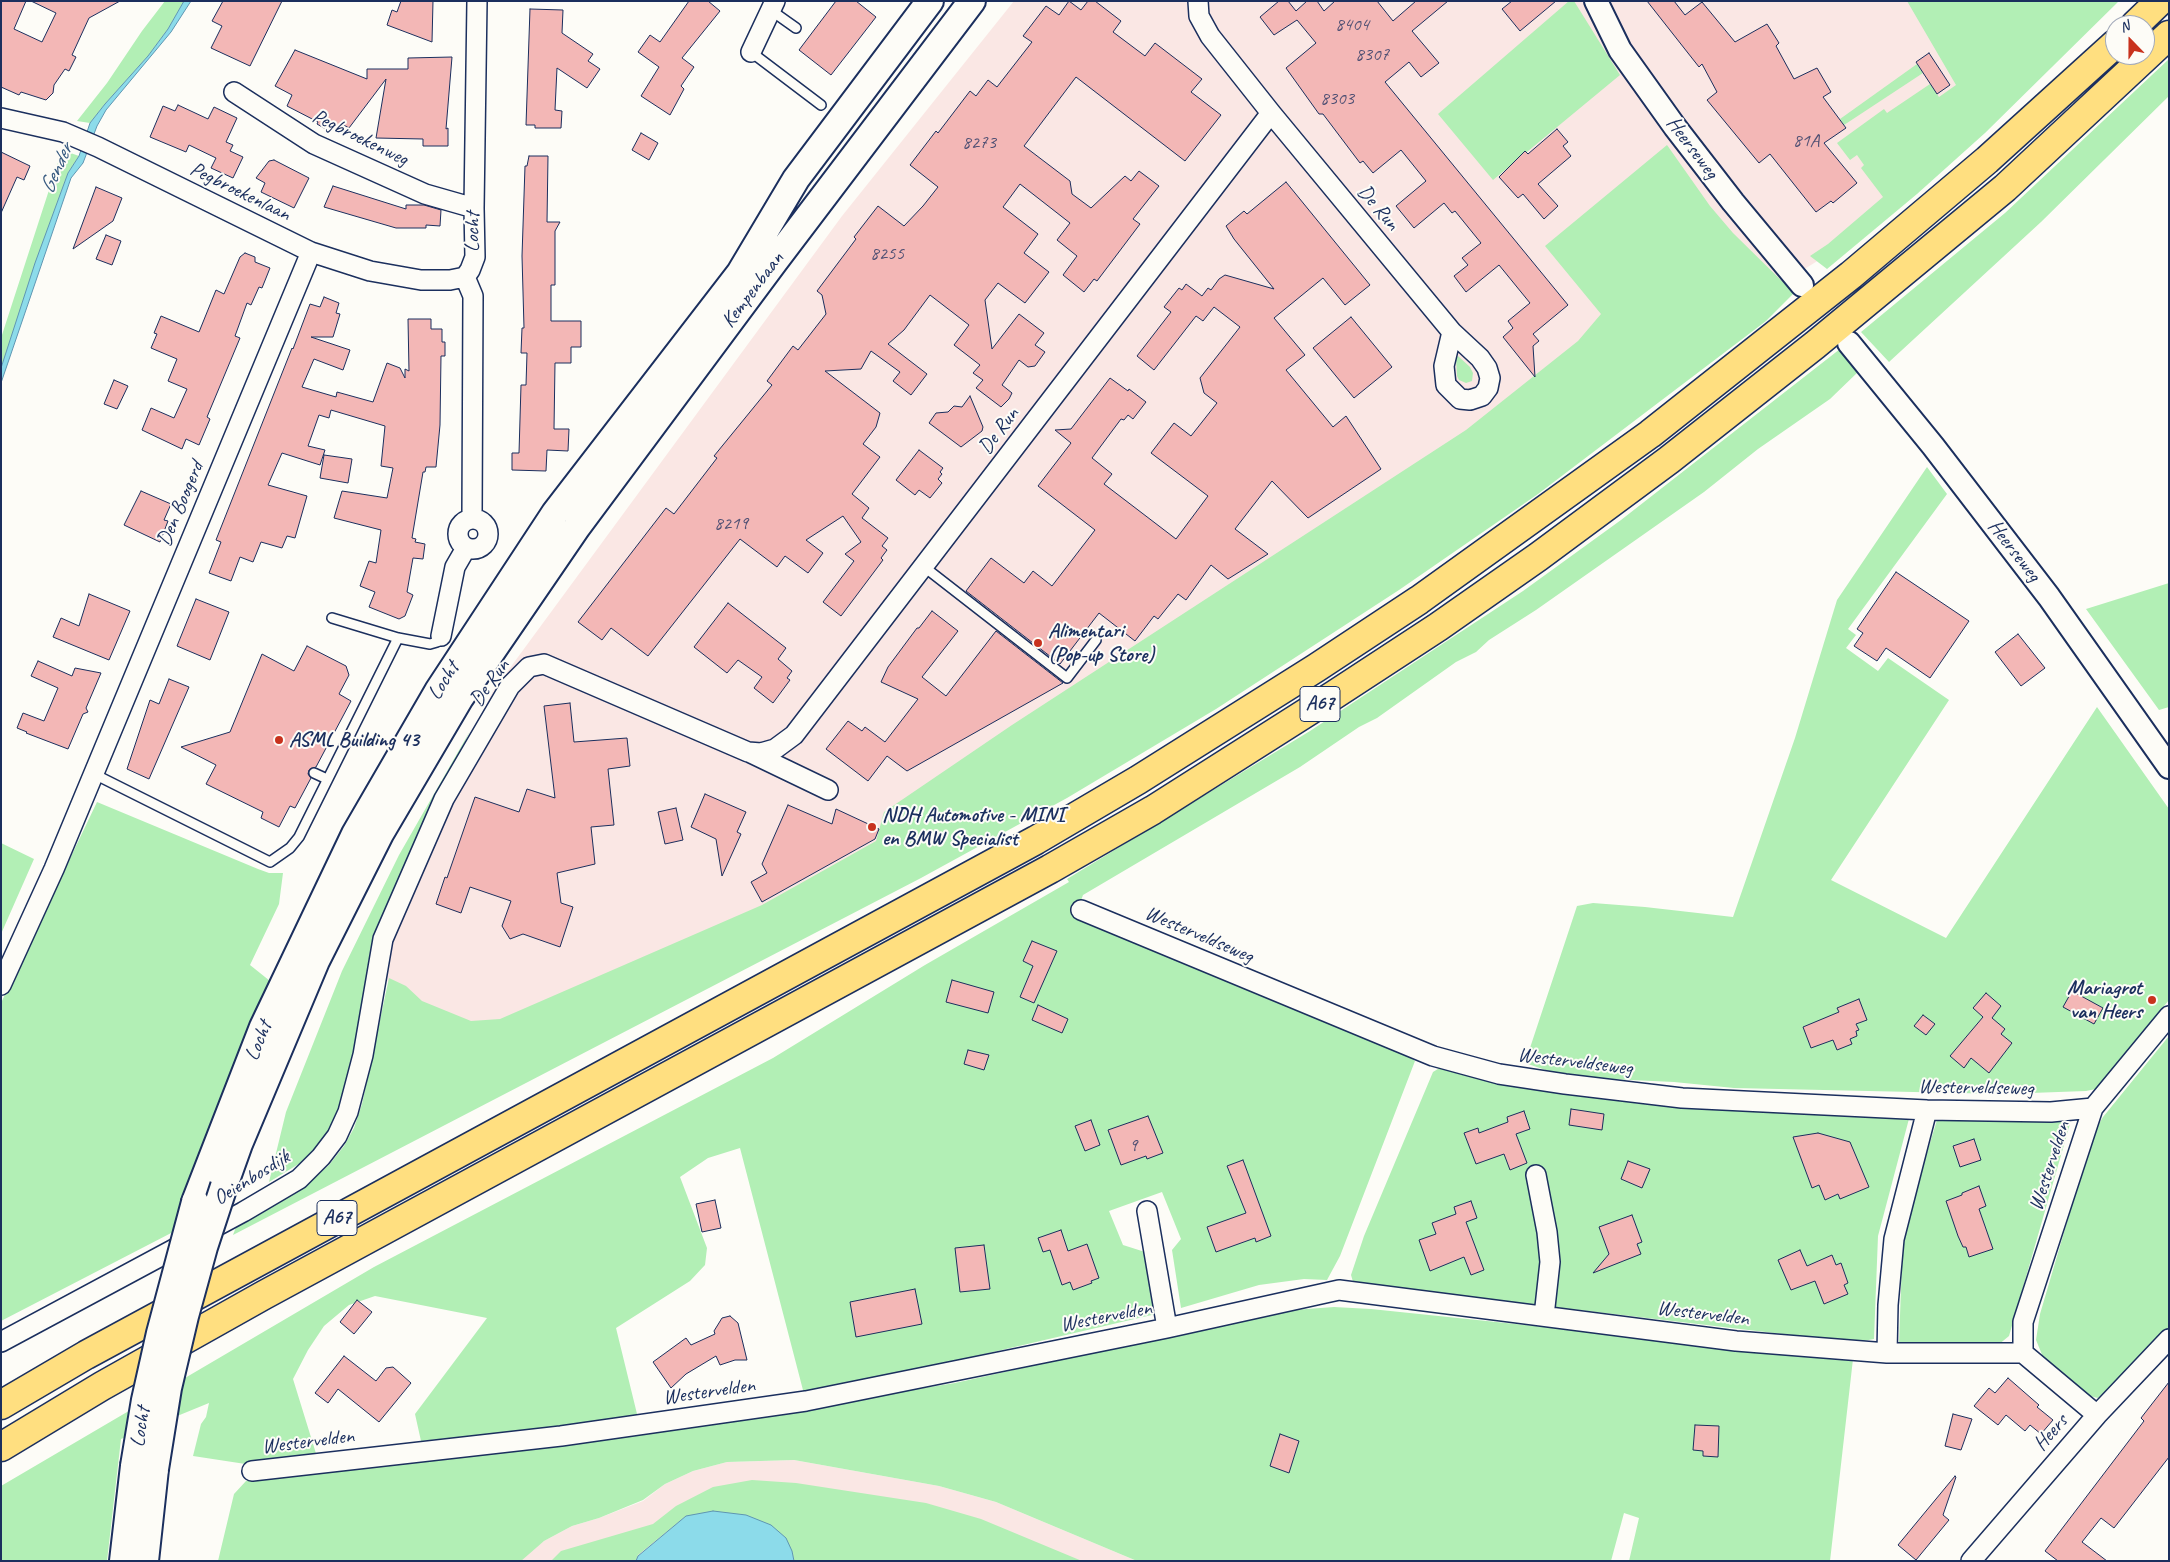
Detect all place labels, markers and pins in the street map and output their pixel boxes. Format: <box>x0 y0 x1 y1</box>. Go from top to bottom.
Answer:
place label: Alimentari (Pop-up Store) <box>1048 618 1154 668</box>
marker: Alimentari (Pop-up Store) <box>1032 637 1044 649</box>
place label: ASML Building 43 <box>289 727 419 753</box>
marker: ASML Building 43 <box>273 734 285 746</box>
place label: NDH Automotive - MINI en BMW Specialist <box>882 802 1065 852</box>
marker: NDH Automotive - MINI en BMW Specialist <box>866 821 878 833</box>
place label: Mariagrot van Heers <box>2067 975 2142 1025</box>
marker: Mariagrot van Heers <box>2146 994 2158 1006</box>

